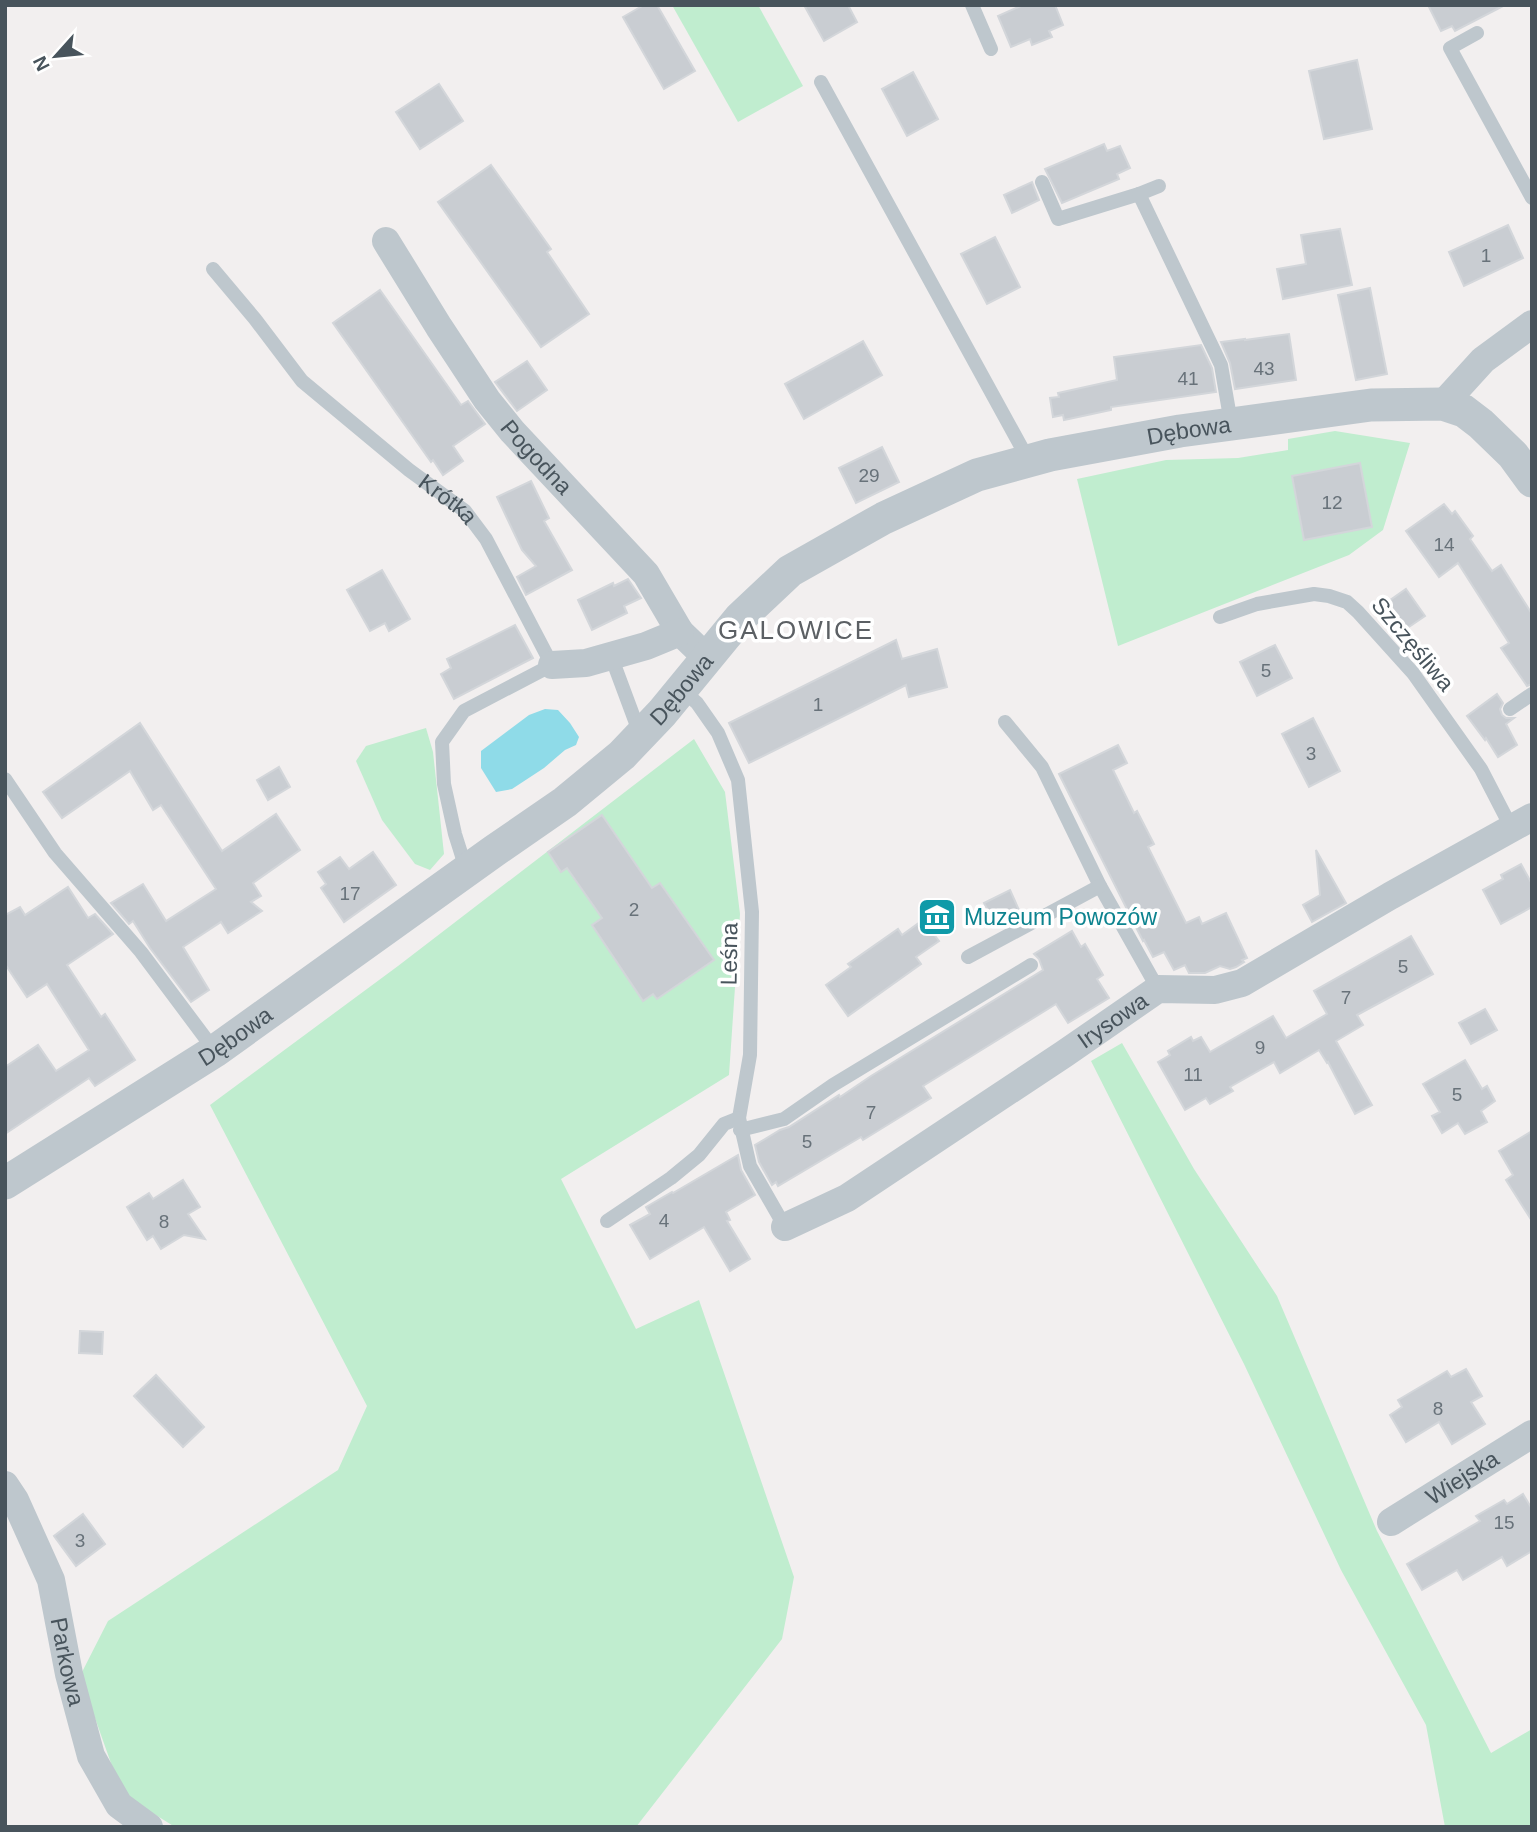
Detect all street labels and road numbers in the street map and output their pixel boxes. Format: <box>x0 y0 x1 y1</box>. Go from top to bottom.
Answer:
street label: Dębowa <box>1145 411 1232 450</box>
street label: Pogodna <box>495 415 578 500</box>
street label: Krótka <box>414 469 483 529</box>
street label: Szczęśliwa <box>1366 592 1460 696</box>
street label: Dębowa <box>645 648 718 730</box>
street label: Leśna <box>715 922 743 986</box>
street label: Irysowa <box>1073 987 1153 1054</box>
street label: Dębowa <box>193 1001 277 1071</box>
street label: Wiejska <box>1421 1445 1503 1510</box>
street label: Parkowa <box>45 1615 90 1709</box>

